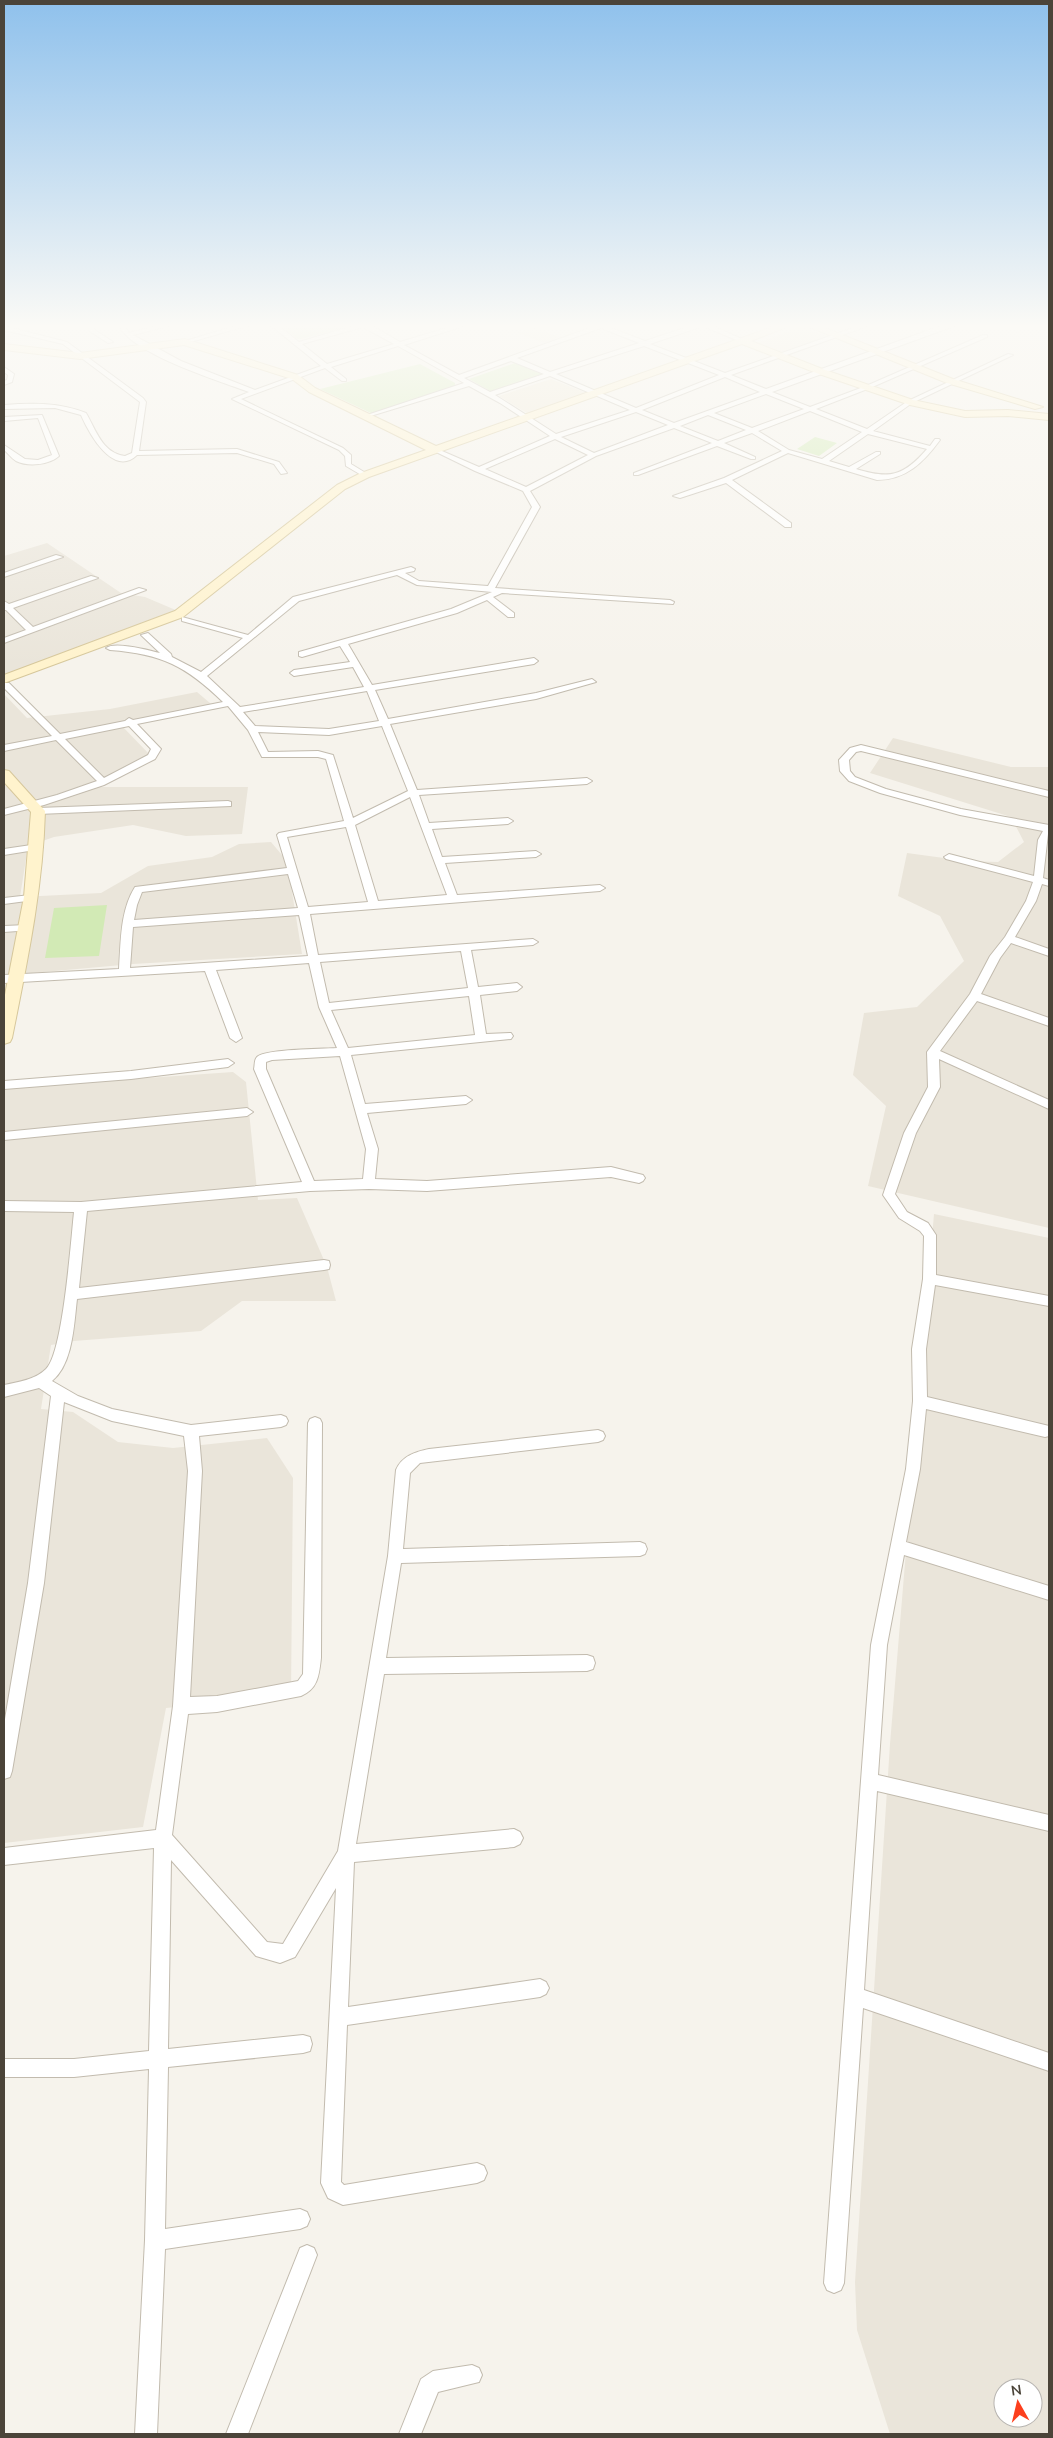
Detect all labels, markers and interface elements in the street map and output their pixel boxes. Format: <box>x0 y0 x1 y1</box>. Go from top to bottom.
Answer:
north arrow <box>993 2378 1043 2428</box>
text: N <box>1010 2380 1023 2400</box>

